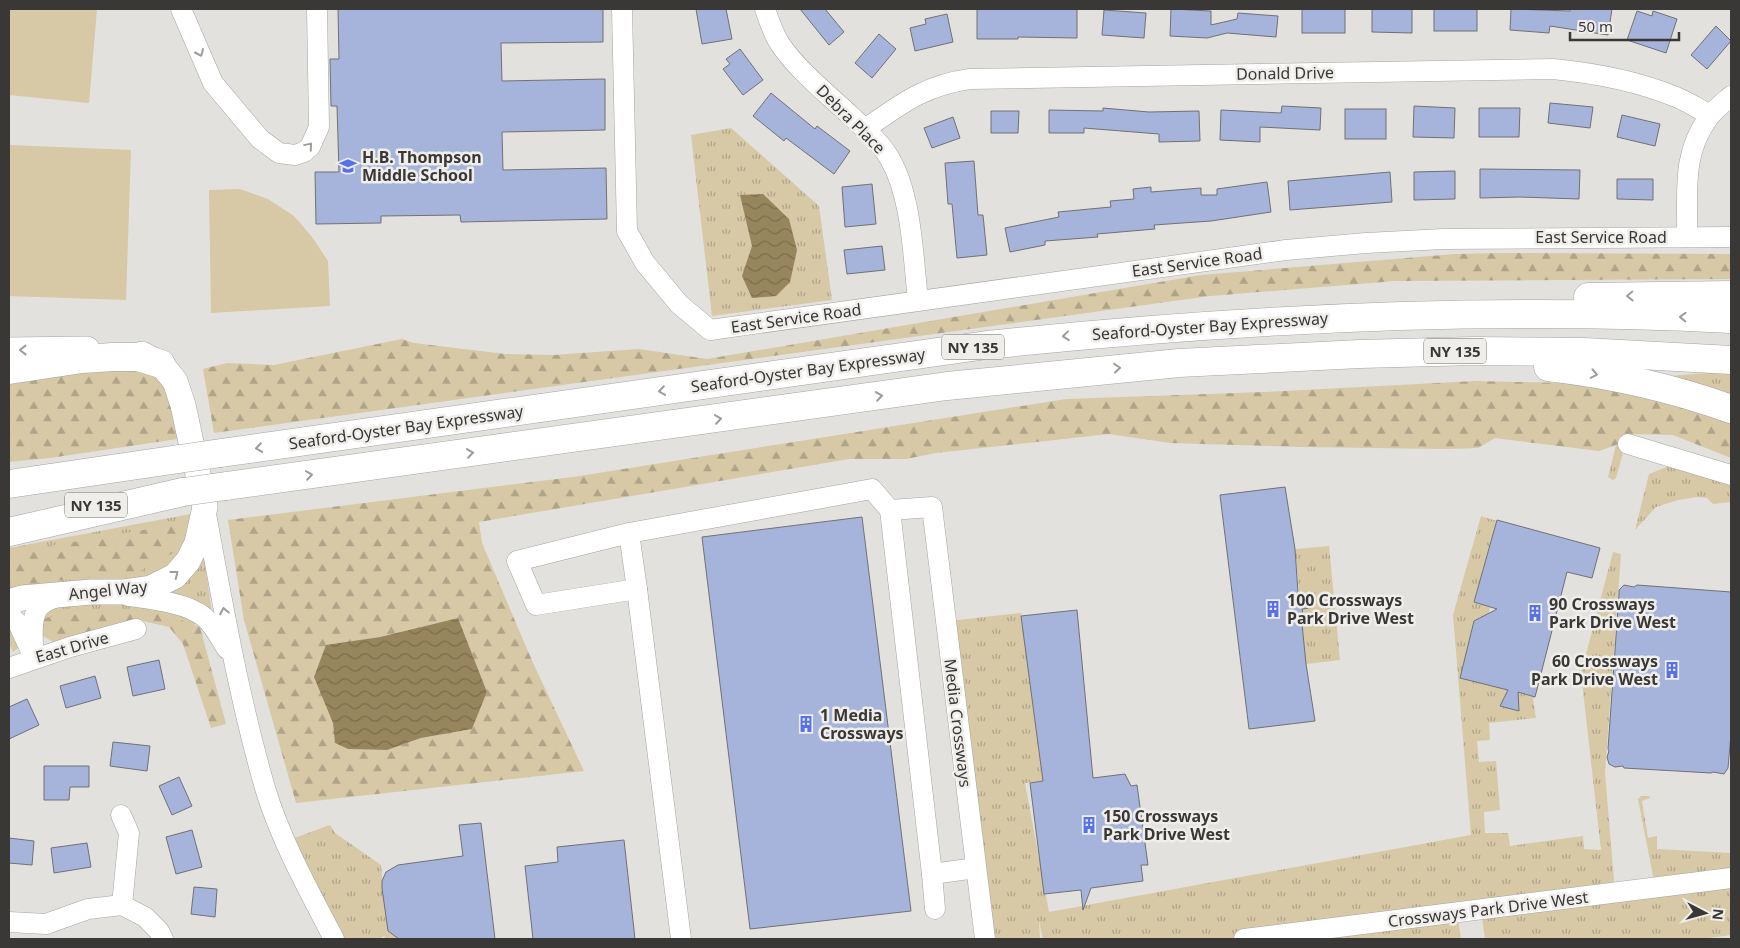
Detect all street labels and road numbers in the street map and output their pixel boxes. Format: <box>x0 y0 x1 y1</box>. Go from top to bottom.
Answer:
street label: Donald Drive <box>1236 61 1334 85</box>
street label: Debra Place <box>812 80 890 158</box>
street label: East Service Road <box>1535 226 1667 248</box>
street label: East Service Road <box>1130 242 1264 282</box>
street label: East Service Road <box>729 298 863 338</box>
street label: Seaford-Oyster Bay Expressway <box>1091 307 1330 345</box>
road number: NY 135 <box>942 334 1004 360</box>
road number: NY 135 <box>1424 338 1486 364</box>
street label: Seaford-Oyster Bay Expressway <box>689 343 927 397</box>
street label: Seaford-Oyster Bay Expressway <box>287 400 525 454</box>
road number: NY 135 <box>65 492 127 518</box>
street label: Angel Way <box>68 575 149 605</box>
street label: East Drive <box>33 626 111 668</box>
street label: Media Crossways <box>939 657 977 789</box>
street label: Crossways Park Drive West <box>1387 886 1590 932</box>

